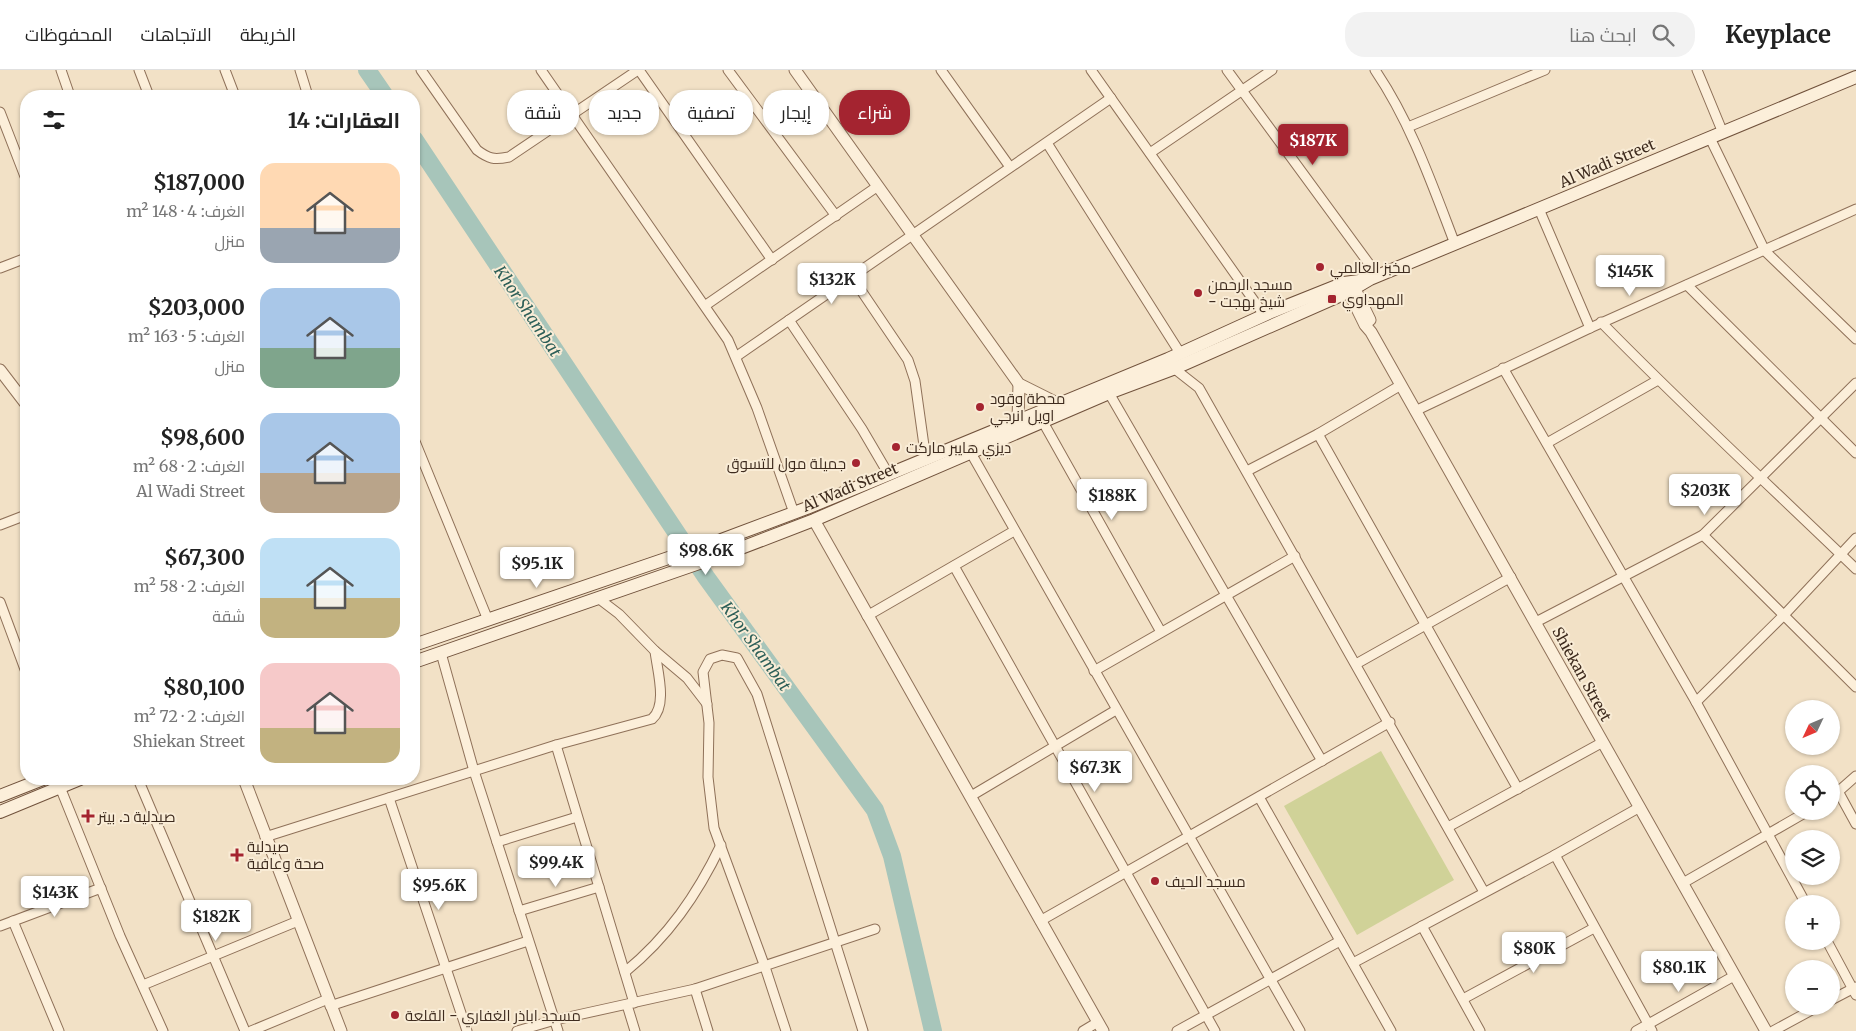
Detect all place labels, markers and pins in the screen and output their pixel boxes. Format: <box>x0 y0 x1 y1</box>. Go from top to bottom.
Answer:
pin: $187K <box>1278 124 1348 166</box>
pin: $145K <box>1595 254 1665 297</box>
place label: مخبز العالمي <box>1330 258 1411 280</box>
marker: مخبز العالمي <box>1314 261 1326 273</box>
pin: $132K <box>797 262 867 305</box>
place label: مسجد الرحمن - شيخ بهجت <box>1208 275 1293 313</box>
marker: مسجد الرحمن - شيخ بهجت <box>1192 287 1204 299</box>
place label: المهداوي <box>1342 290 1404 312</box>
marker: المهداوي <box>1326 293 1338 305</box>
place label: محطة وقود اويل انرجي <box>990 389 1065 428</box>
marker: محطة وقود اويل انرجي <box>974 401 986 413</box>
place label: ديزي هايبر ماركت <box>906 438 1011 460</box>
marker: ديزي هايبر ماركت <box>890 441 902 453</box>
place label: جميلة مول للتسوق <box>727 454 846 474</box>
marker: جميلة مول للتسوق <box>850 457 862 469</box>
pin: $203K <box>1670 474 1740 516</box>
pin: $188K <box>1077 478 1147 521</box>
pin: $98.6K <box>665 534 747 576</box>
pin: $95.1K <box>496 546 578 589</box>
pin: $67.3K <box>1054 750 1136 793</box>
place label: صيدلية د. بيتر <box>97 807 175 826</box>
marker: صيدلية د. بيتر <box>82 810 94 822</box>
place label: صيدلية صحة وعافية <box>247 837 324 873</box>
pin: $99.4K <box>515 846 597 888</box>
marker: صيدلية صحة وعافية <box>231 849 243 861</box>
pin: $95.6K <box>398 868 480 911</box>
place label: مسجد الحيف <box>1165 872 1246 891</box>
marker: مسجد الحيف <box>1149 875 1161 887</box>
pin: $143K <box>20 876 90 918</box>
pin: $182K <box>181 900 251 942</box>
pin: $80K <box>1504 932 1564 974</box>
pin: $80.1K <box>1638 950 1720 993</box>
place label: مسجد اباذر الغفاري - القلعة <box>405 1006 581 1028</box>
marker: مسجد اباذر الغفاري - القلعة <box>389 1009 401 1021</box>

